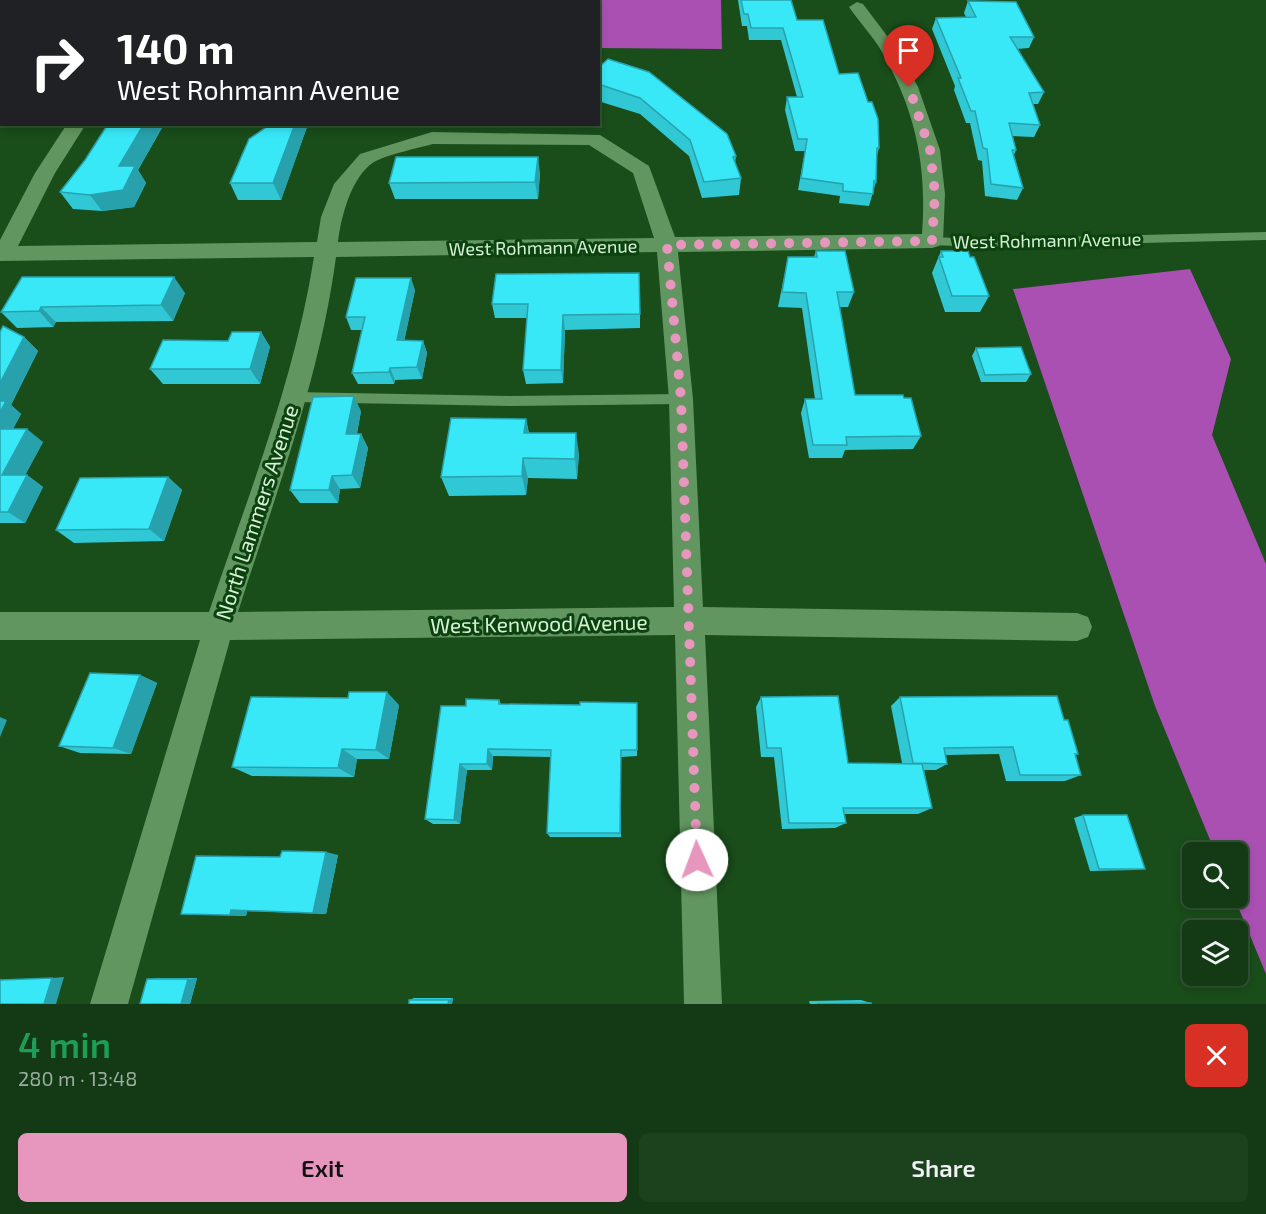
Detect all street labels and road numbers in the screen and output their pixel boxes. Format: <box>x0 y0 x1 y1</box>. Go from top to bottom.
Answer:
street label: West Rohmann Avenue <box>953 227 1141 253</box>
street label: West Rohmann Avenue <box>449 234 637 260</box>
street label: North Lammers Avenue <box>209 402 303 622</box>
street label: West Kenwood Avenue <box>430 609 648 637</box>

